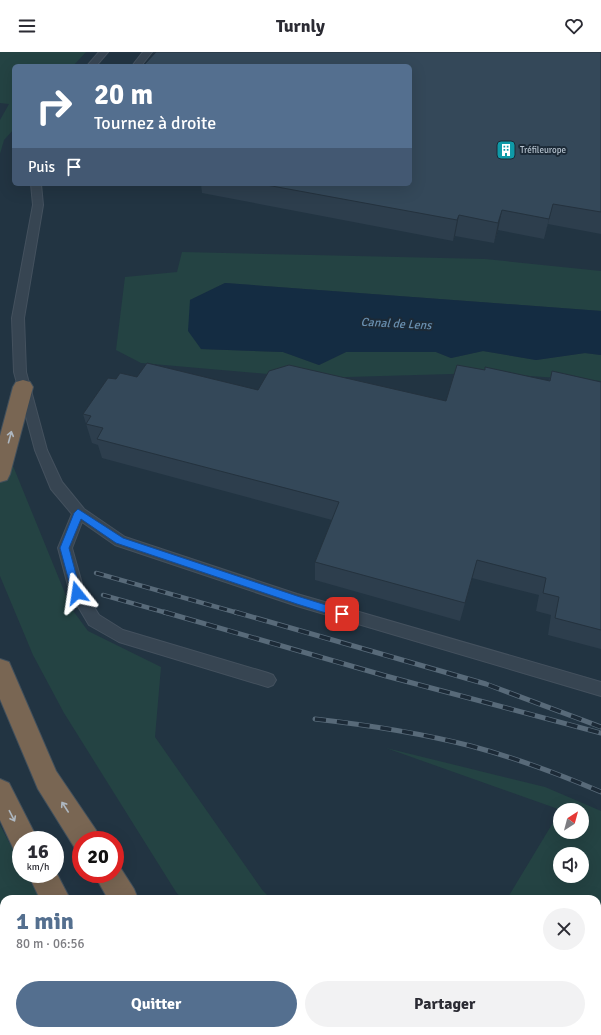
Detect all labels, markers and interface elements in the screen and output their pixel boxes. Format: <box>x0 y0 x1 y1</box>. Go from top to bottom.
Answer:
icon: menu <box>16 15 38 37</box>
text: Turnly <box>276 15 325 37</box>
icon: heart <box>563 15 585 37</box>
text: 20 m <box>94 78 153 112</box>
icon: right <box>28 80 80 132</box>
text: Tournez à droite <box>94 112 216 134</box>
building icon: Tréfileurope <box>495 139 517 161</box>
place label: Tréfileurope <box>520 145 566 156</box>
icon: arrive <box>63 156 85 178</box>
text: Puis <box>28 158 55 176</box>
water label: Canal de Lens <box>360 315 433 333</box>
one-way arrow <box>7 430 14 443</box>
position arrow <box>56 572 98 614</box>
pin <box>325 597 359 631</box>
icon: arrive <box>331 603 353 625</box>
one-way arrow <box>61 802 69 813</box>
north arrow <box>553 803 589 839</box>
map controls <box>553 803 589 883</box>
one-way arrow <box>9 810 16 822</box>
speed limit sign: 20 <box>72 831 124 883</box>
text: 16 <box>27 839 49 864</box>
button: sound <box>553 847 589 883</box>
text: km/h <box>27 861 49 873</box>
text: 1 min <box>16 906 74 936</box>
button: close <box>543 908 585 950</box>
text: 80 m · 06:56 <box>16 936 85 952</box>
button: Quitter <box>16 981 297 1027</box>
button: Partager <box>305 981 585 1027</box>

